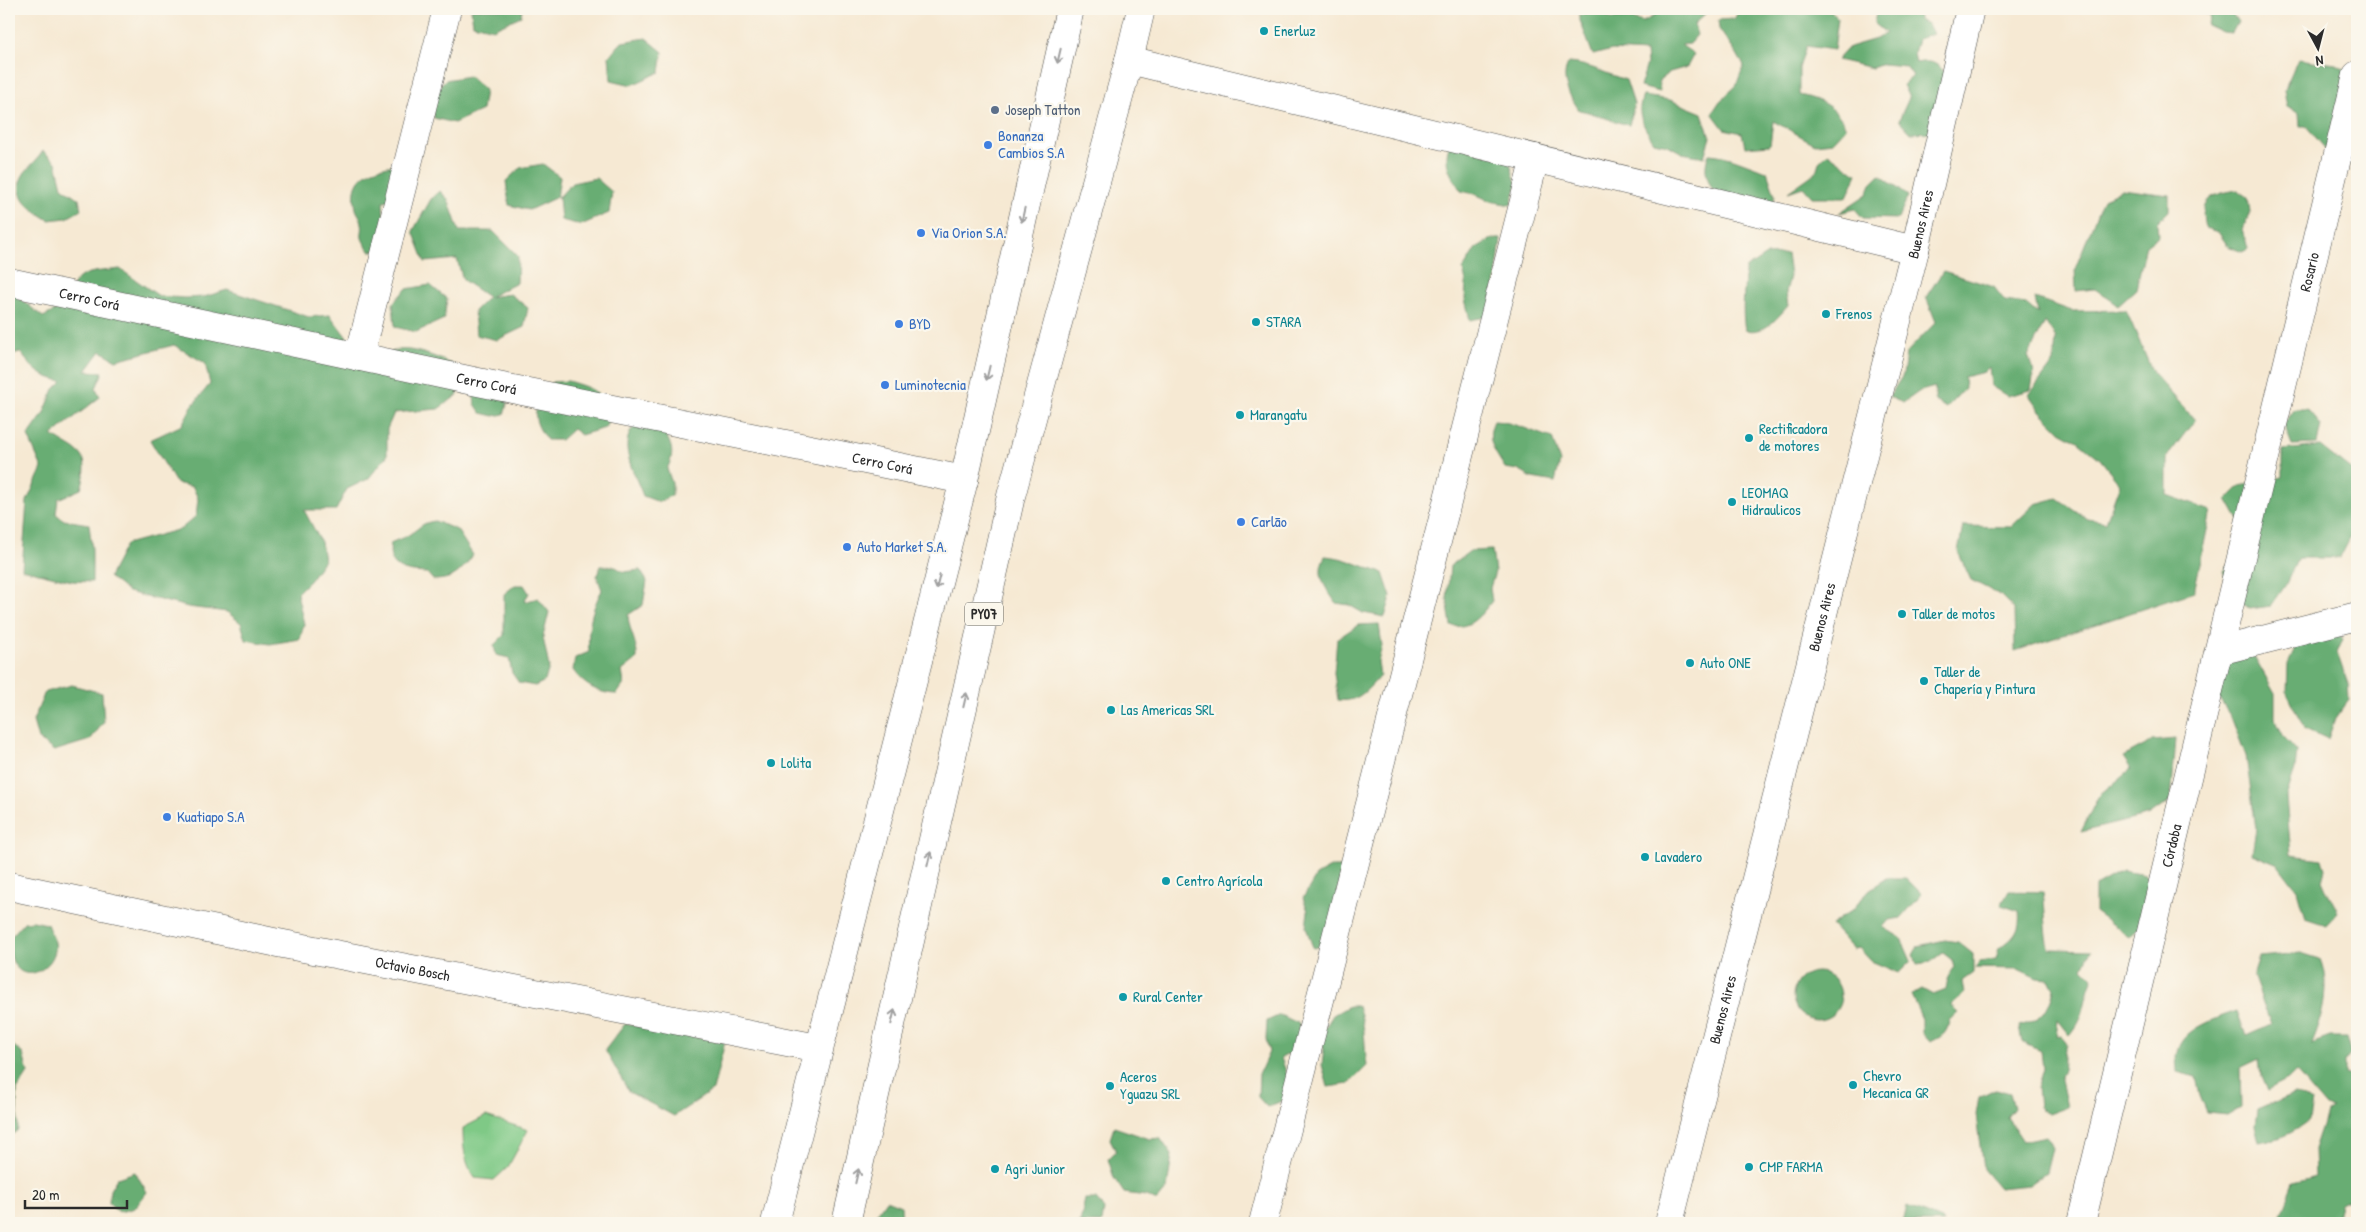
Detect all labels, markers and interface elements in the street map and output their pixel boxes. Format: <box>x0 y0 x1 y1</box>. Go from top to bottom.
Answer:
place label: Enerluz <box>1274 20 1316 41</box>
north arrow <box>2294 22 2344 72</box>
marker: Enerluz <box>1258 25 1270 37</box>
one-way arrow <box>1054 48 1063 64</box>
text: N <box>2314 52 2325 71</box>
place label: Joseph Tatton <box>1005 99 1081 120</box>
marker: Joseph Tatton <box>989 104 1001 116</box>
place label: Bonanza Cambios S.A <box>998 125 1065 163</box>
marker: Bonanza Cambios S.A <box>982 139 994 151</box>
street label: Buenos Aires <box>1902 188 1938 261</box>
one-way arrow <box>1018 206 1028 222</box>
place label: Via Orion S.A. <box>931 222 1007 243</box>
marker: Via Orion S.A. <box>915 227 927 239</box>
street label: Rosario <box>2294 250 2324 294</box>
street label: Cerro Corá <box>57 282 122 315</box>
place label: Frenos <box>1835 303 1872 324</box>
marker: Frenos <box>1820 308 1832 320</box>
place label: STARA <box>1266 311 1302 332</box>
place label: BYD <box>909 313 931 334</box>
marker: STARA <box>1250 316 1262 328</box>
marker: BYD <box>893 318 905 330</box>
one-way arrow <box>983 365 992 381</box>
street label: Cerro Corá <box>454 367 519 400</box>
place label: Luminotecnia <box>895 374 966 395</box>
marker: Luminotecnia <box>879 379 891 391</box>
place label: Marangatu <box>1250 404 1307 425</box>
marker: Marangatu <box>1234 409 1246 421</box>
place label: Rectificadora de motores <box>1759 418 1827 456</box>
marker: Rectificadora de motores <box>1743 432 1755 444</box>
street label: Cerro Corá <box>850 447 915 479</box>
place label: LEOMAQ Hidraulicos <box>1742 482 1801 520</box>
marker: LEOMAQ Hidraulicos <box>1726 496 1738 508</box>
place label: Carlāo <box>1251 511 1287 532</box>
marker: Carlāo <box>1235 516 1247 528</box>
place label: Auto Market S.A. <box>857 536 947 557</box>
marker: Auto Market S.A. <box>841 541 853 553</box>
one-way arrow <box>932 574 942 590</box>
street label: Buenos Aires <box>1803 580 1841 653</box>
road number: PY07 <box>965 602 1003 626</box>
place label: Taller de motos <box>1912 603 1995 624</box>
marker: Taller de motos <box>1896 608 1908 620</box>
place label: Auto ONE <box>1700 652 1751 673</box>
marker: Auto ONE <box>1684 657 1696 669</box>
place label: Taller de Chapería y Pintura <box>1934 661 2035 699</box>
marker: Taller de Chapería y Pintura <box>1918 675 1930 687</box>
one-way arrow <box>961 693 970 709</box>
place label: Las Americas SRL <box>1121 699 1215 720</box>
marker: Las Americas SRL <box>1105 704 1117 716</box>
place label: Lolita <box>781 752 811 773</box>
marker: Lolita <box>765 757 777 769</box>
place label: Kuatiapo S.A <box>177 806 245 827</box>
marker: Kuatiapo S.A <box>161 811 173 823</box>
street label: Córdoba <box>2156 822 2187 870</box>
place label: Lavadero <box>1655 846 1702 867</box>
one-way arrow <box>925 851 934 867</box>
marker: Lavadero <box>1639 851 1651 863</box>
place label: Centro Agrícola <box>1176 870 1262 891</box>
marker: Centro Agrícola <box>1160 875 1172 887</box>
street label: Octavio Bosch <box>373 951 452 986</box>
street label: Buenos Aires <box>1704 973 1741 1046</box>
place label: Rural Center <box>1133 986 1203 1007</box>
marker: Rural Center <box>1117 991 1129 1003</box>
one-way arrow <box>889 1010 898 1026</box>
place label: Chevro Mecanica GR <box>1863 1065 1929 1103</box>
place label: Aceros Yguazu SRL <box>1120 1066 1181 1104</box>
marker: Chevro Mecanica GR <box>1847 1079 1859 1091</box>
marker: Aceros Yguazu SRL <box>1104 1080 1116 1092</box>
place label: CMP FARMA <box>1759 1156 1823 1177</box>
place label: Agri Junior <box>1005 1158 1065 1179</box>
marker: CMP FARMA <box>1743 1161 1755 1173</box>
marker: Agri Junior <box>989 1163 1001 1175</box>
one-way arrow <box>853 1168 862 1184</box>
scale bar <box>25 1177 128 1209</box>
text: 20 m <box>32 1184 59 1205</box>

